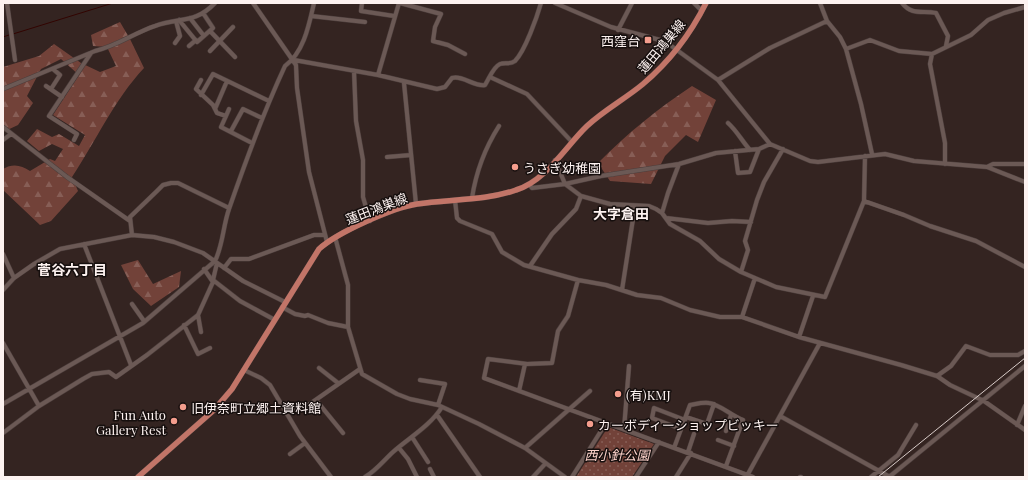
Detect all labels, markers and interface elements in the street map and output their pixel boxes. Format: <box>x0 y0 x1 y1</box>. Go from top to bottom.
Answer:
street label: 蓮田鴻巣線 <box>634 16 688 76</box>
place label: 西窪台 <box>601 32 640 49</box>
marker: 西窪台 <box>643 35 653 45</box>
place label: うさぎ幼稚園 <box>523 159 601 176</box>
marker: うさぎ幼稚園 <box>510 162 520 172</box>
street label: 蓮田鴻巣線 <box>343 188 409 228</box>
district label: 大字倉田 <box>593 204 649 223</box>
district label: 菅谷六丁目 <box>37 260 107 279</box>
place label: (有)KMJ <box>626 386 671 403</box>
marker: (有)KMJ <box>613 389 623 399</box>
place label: 旧伊奈町立郷土資料館 <box>191 399 321 416</box>
marker: 旧伊奈町立郷土資料館 <box>178 402 188 412</box>
place label: Fun Auto Gallery Rest <box>96 406 166 438</box>
marker: Fun Auto Gallery Rest <box>169 416 179 426</box>
place label: カーボディーショップビッキー <box>598 416 779 433</box>
marker: カーボディーショップビッキー <box>585 419 595 429</box>
park label: 西小針公園 <box>584 446 651 463</box>

